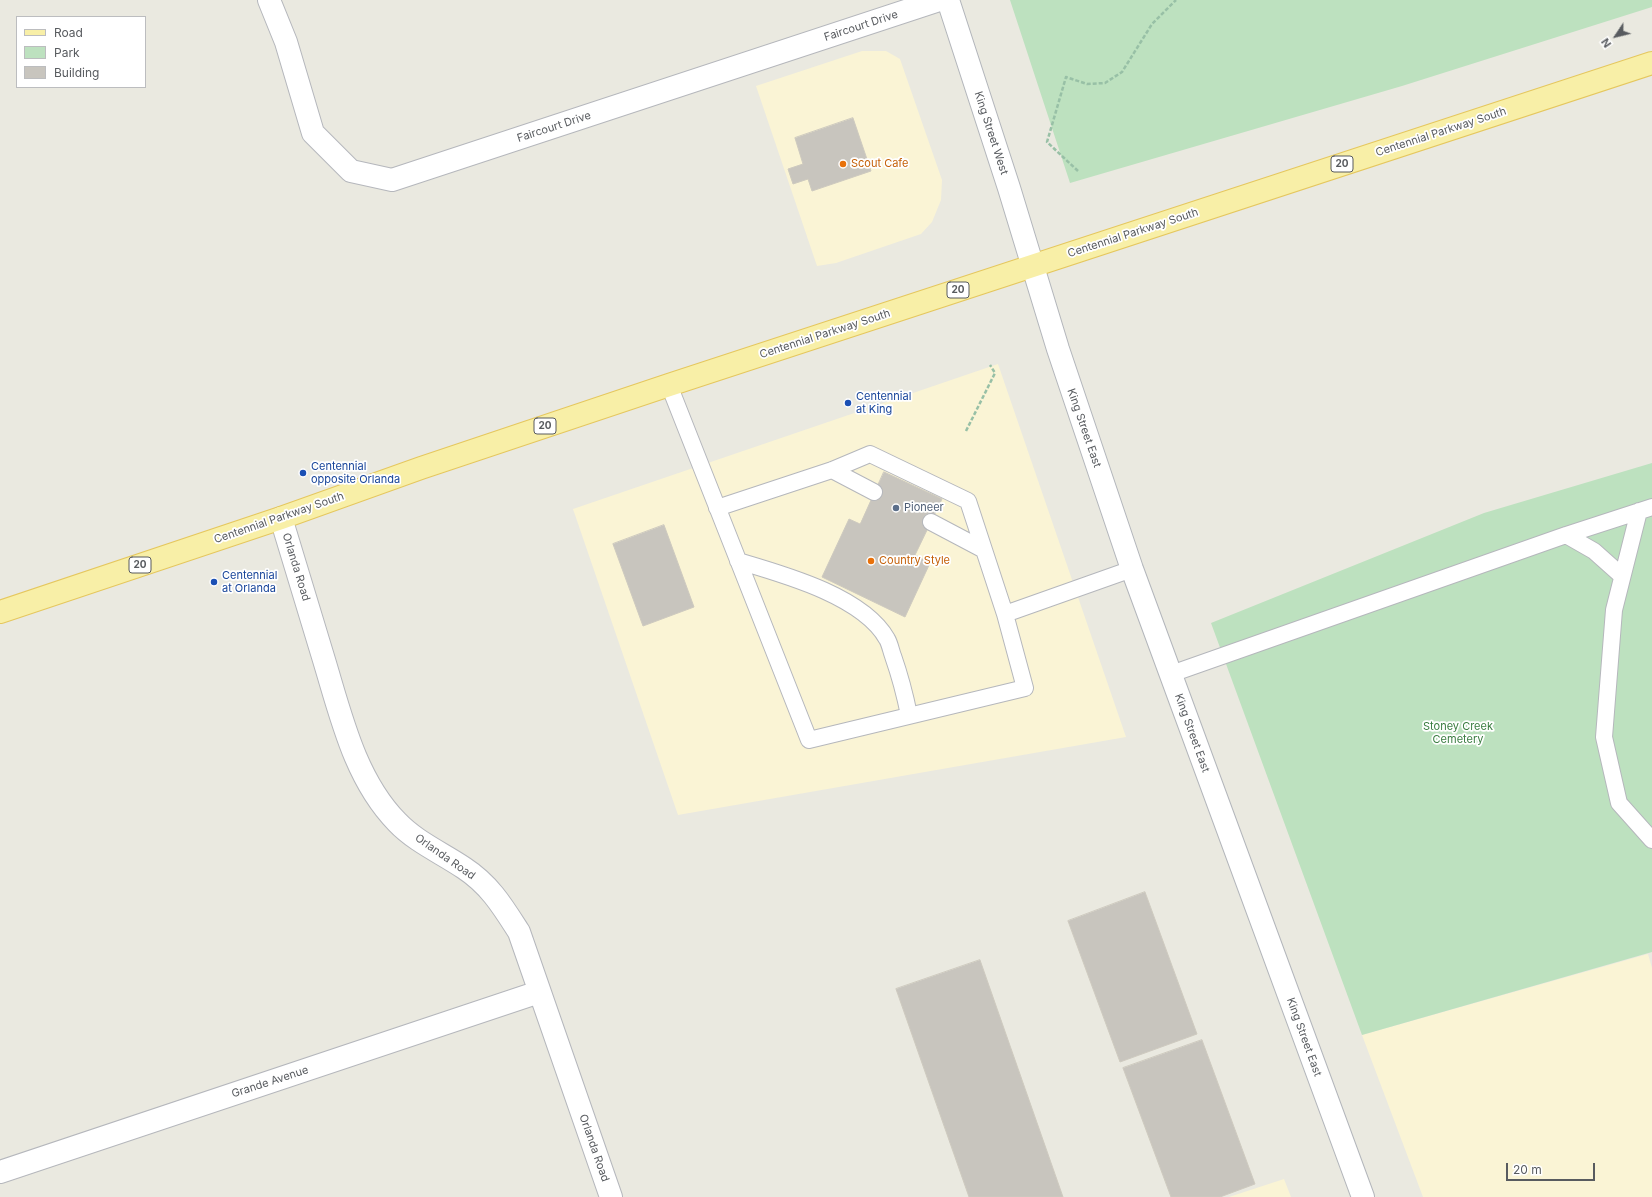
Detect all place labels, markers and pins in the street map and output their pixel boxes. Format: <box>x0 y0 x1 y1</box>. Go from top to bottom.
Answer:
place label: Scout Cafe <box>851 157 909 171</box>
marker: Scout Cafe <box>838 159 848 169</box>
place label: Centennial at King <box>856 390 911 416</box>
marker: Centennial at King <box>843 398 853 408</box>
place label: Centennial opposite Orlanda <box>311 460 400 486</box>
marker: Centennial opposite Orlanda <box>298 468 308 478</box>
place label: Pioneer <box>904 501 944 515</box>
marker: Pioneer <box>891 503 901 513</box>
place label: Country Style <box>879 554 950 568</box>
marker: Country Style <box>866 556 876 566</box>
place label: Centennial at Orlanda <box>222 569 277 595</box>
marker: Centennial at Orlanda <box>209 577 219 587</box>

